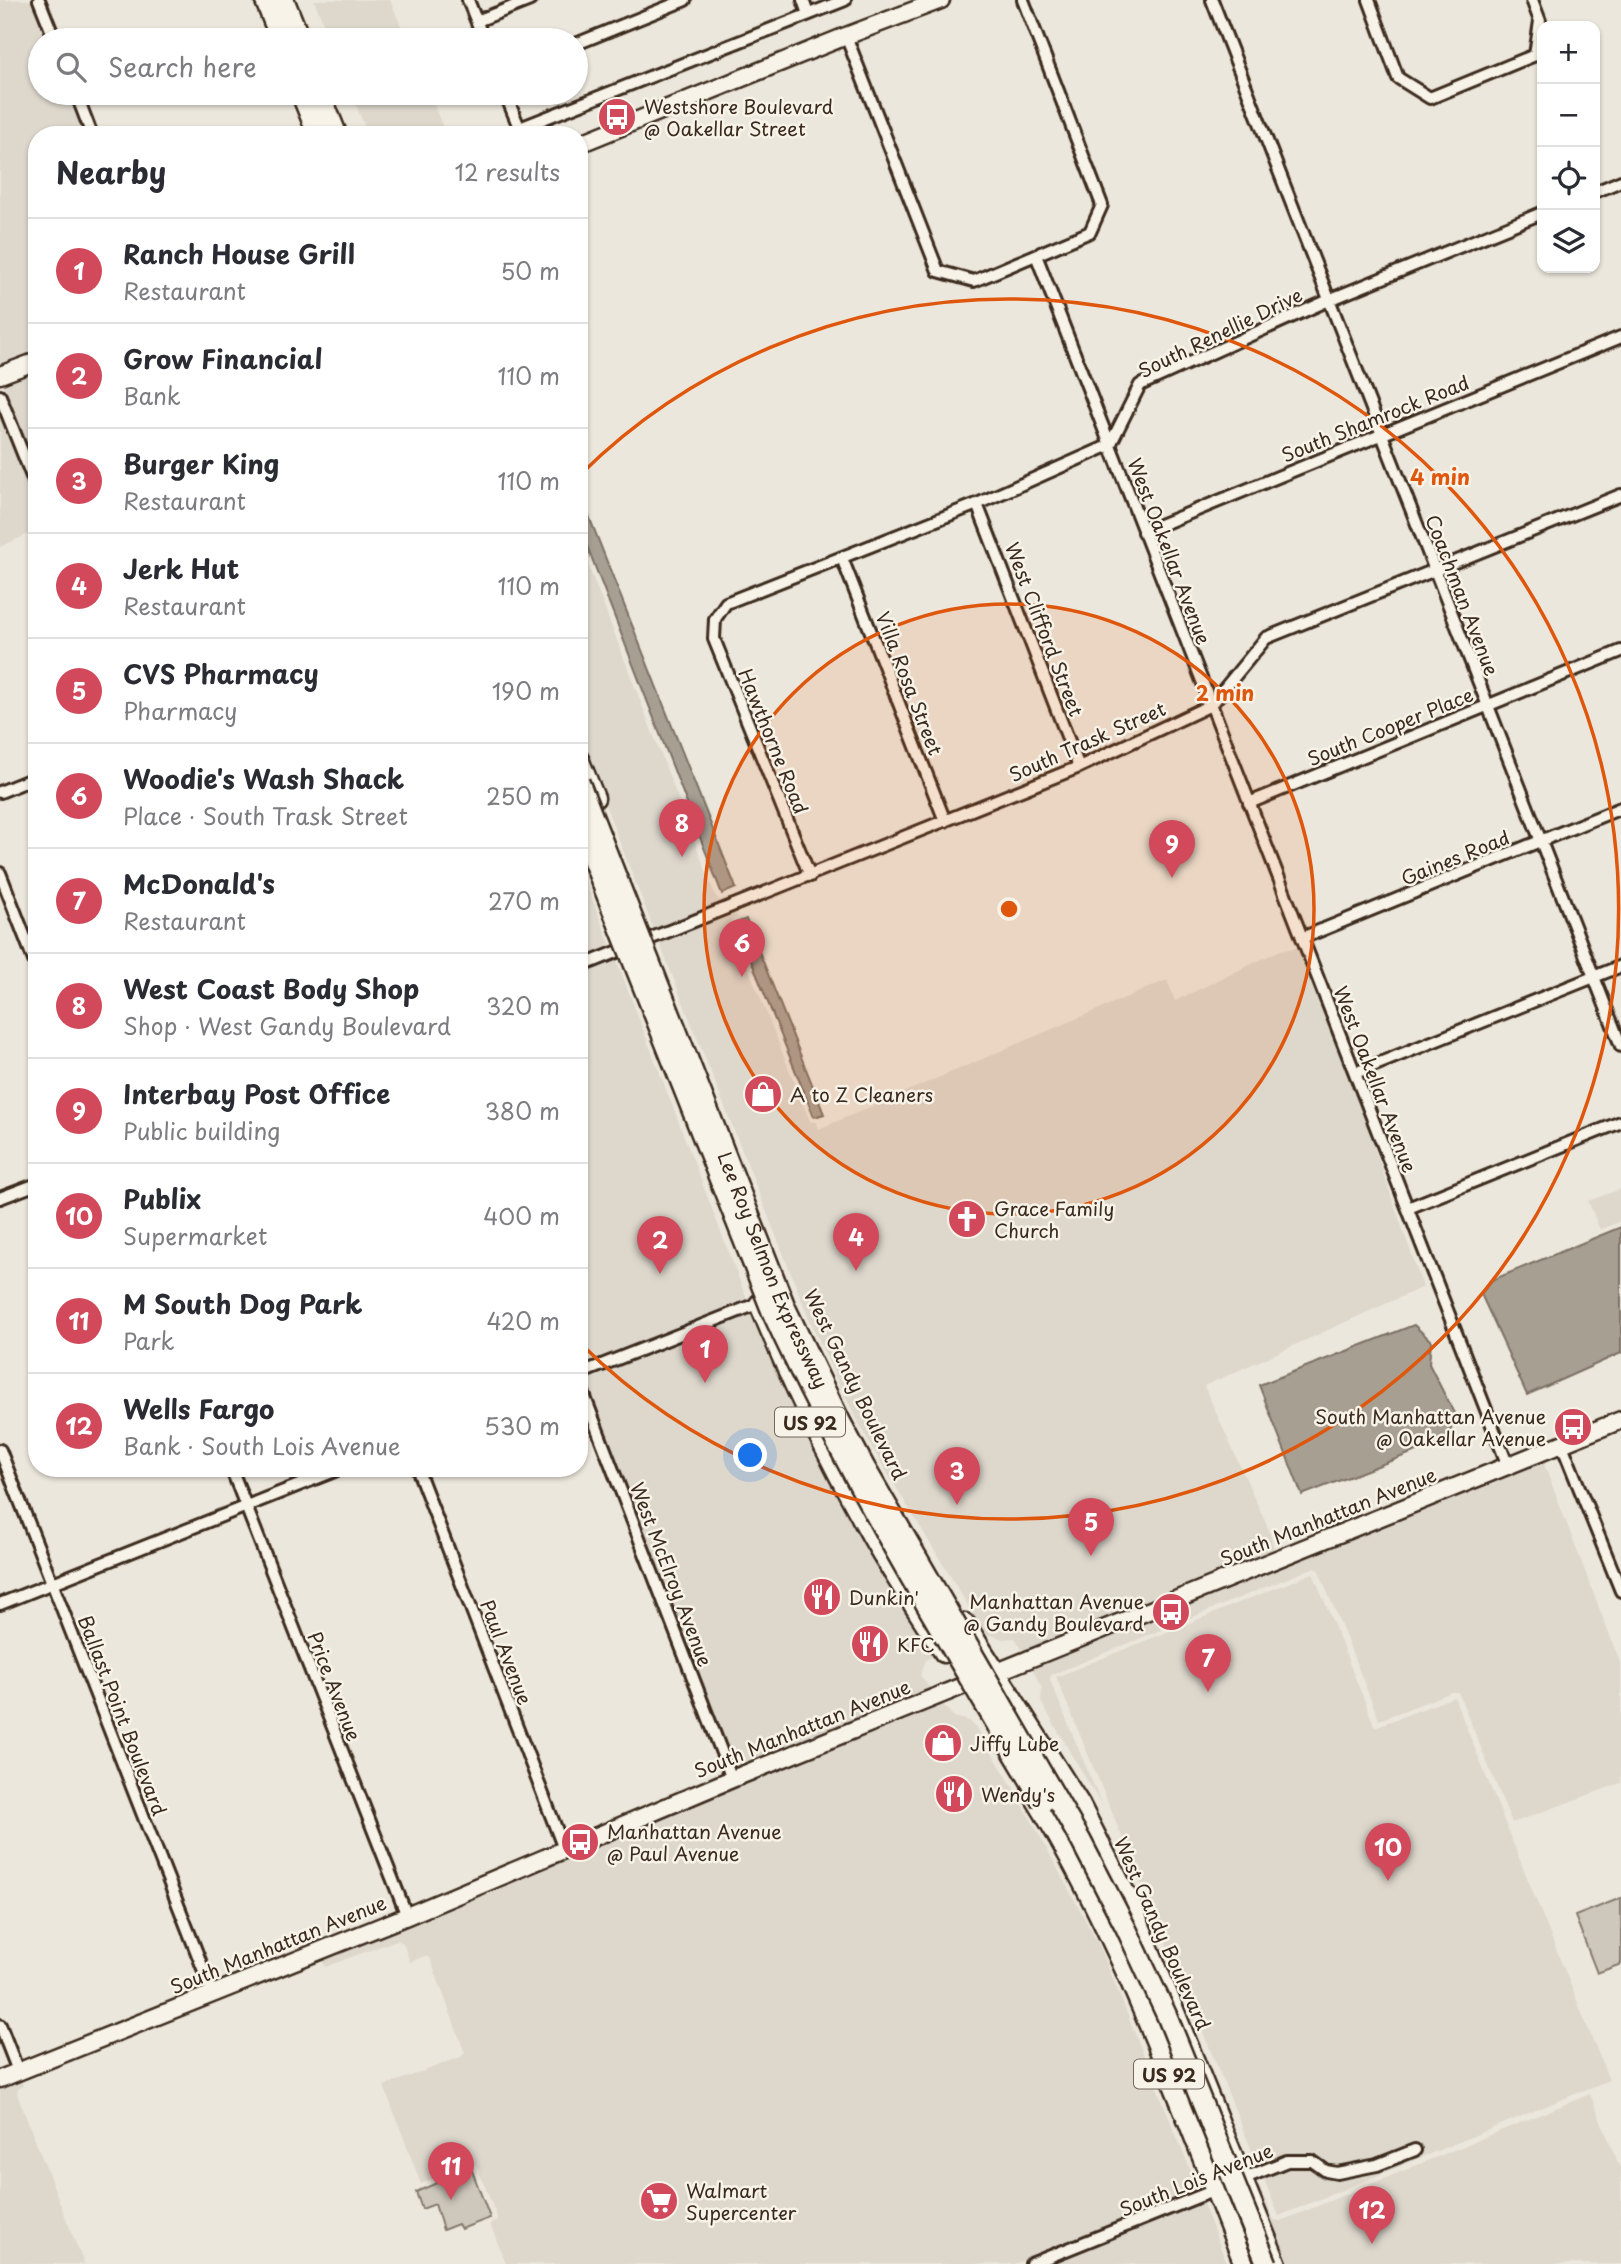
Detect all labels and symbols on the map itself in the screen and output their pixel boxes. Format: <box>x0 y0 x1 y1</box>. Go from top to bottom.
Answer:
place label: Westshore Boulevard @ Oakellar Street <box>644 92 834 142</box>
bus stop icon: Westshore Boulevard @ Oakellar Street <box>596 96 638 138</box>
street label: South Renellie Drive <box>1133 280 1307 384</box>
street label: South Shamrock Road <box>1277 368 1473 468</box>
street label: West Oakellar Avenue <box>1121 454 1219 648</box>
text: 4 min <box>1410 460 1470 492</box>
street label: Coachman Avenue <box>1419 510 1507 680</box>
street label: West Clifford Street <box>999 538 1091 720</box>
street label: Villa Rosa Street <box>870 607 950 759</box>
street label: Hawthorne Road <box>732 664 816 818</box>
text: 2 min <box>1196 676 1254 708</box>
street label: South Cooper Place <box>1303 680 1477 772</box>
street label: South Trask Street <box>1004 694 1170 788</box>
pin: 8 <box>659 799 705 857</box>
pin: 9 <box>1149 820 1195 878</box>
street label: Gaines Road <box>1397 823 1513 891</box>
centre of rings <box>997 897 1021 921</box>
pin: 6 <box>719 919 765 977</box>
street label: West Oakellar Avenue <box>1327 982 1425 1176</box>
shop icon: A to Z Cleaners <box>742 1073 784 1115</box>
place label: A to Z Cleaners <box>790 1080 933 1108</box>
street label: Lee Roy Selmon Expressway <box>711 1147 836 1393</box>
place label: Grace Family Church <box>994 1194 1114 1244</box>
church icon: Grace Family Church <box>946 1198 988 1240</box>
pin: 4 <box>833 1213 879 1271</box>
pin: 2 <box>637 1216 683 1274</box>
street label: West Gandy Boulevard <box>798 1284 915 1484</box>
pin: 1 <box>682 1325 728 1383</box>
place label: South Manhattan Avenue @ Oakellar Avenue <box>1315 1402 1546 1452</box>
bus stop icon: South Manhattan Avenue @ Oakellar Avenue <box>1552 1406 1594 1448</box>
road number: US 92 <box>775 1408 845 1436</box>
your location <box>733 1438 767 1472</box>
pin: 3 <box>934 1447 980 1505</box>
street label: South Manhattan Avenue <box>1216 1460 1440 1572</box>
street label: West McElroy Avenue <box>624 1478 720 1670</box>
pin: 5 <box>1068 1498 1114 1556</box>
restaurant icon: Dunkin' <box>801 1576 843 1618</box>
place label: Dunkin' <box>849 1583 919 1611</box>
place label: Manhattan Avenue @ Gandy Boulevard <box>963 1587 1144 1637</box>
bus stop icon: Manhattan Avenue @ Gandy Boulevard <box>1150 1591 1192 1633</box>
street label: Paul Avenue <box>474 1595 540 1709</box>
street label: Ballast Point Boulevard <box>72 1611 174 1820</box>
restaurant icon: KFC <box>849 1623 891 1665</box>
street label: Price Avenue <box>301 1627 369 1745</box>
place label: KFC <box>897 1630 935 1658</box>
pin: 7 <box>1185 1634 1231 1692</box>
street label: South Manhattan Avenue <box>690 1672 914 1784</box>
shop icon: Jiffy Lube <box>922 1722 964 1764</box>
place label: Jiffy Lube <box>970 1729 1059 1757</box>
restaurant icon: Wendy's <box>933 1773 975 1815</box>
place label: Wendy's <box>981 1780 1055 1808</box>
place label: Manhattan Avenue @ Paul Avenue <box>607 1817 782 1867</box>
bus stop icon: Manhattan Avenue @ Paul Avenue <box>559 1821 601 1863</box>
pin: 10 <box>1365 1823 1411 1881</box>
street label: West Gandy Boulevard <box>1108 1832 1218 2035</box>
street label: South Manhattan Avenue <box>166 1888 390 2000</box>
road number: US 92 <box>1134 2060 1204 2088</box>
street label: South Lois Avenue <box>1115 2135 1277 2223</box>
pin: 11 <box>428 2142 474 2200</box>
place label: Walmart Supercenter <box>686 2176 797 2226</box>
supermarket icon: Walmart Supercenter <box>638 2180 680 2222</box>
pin: 12 <box>1349 2186 1395 2244</box>

